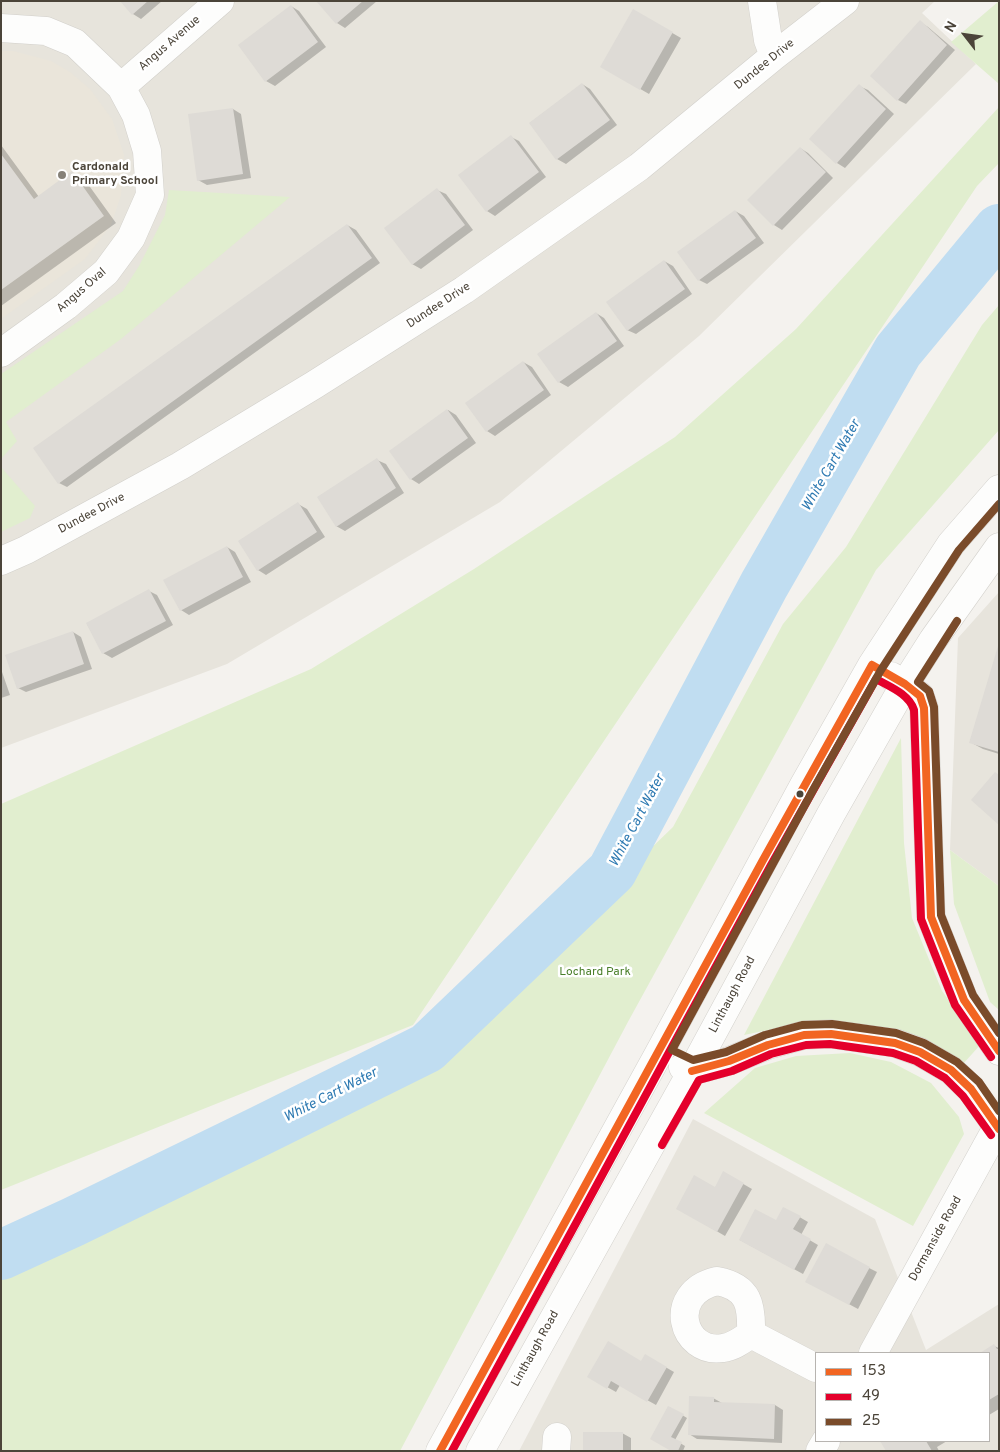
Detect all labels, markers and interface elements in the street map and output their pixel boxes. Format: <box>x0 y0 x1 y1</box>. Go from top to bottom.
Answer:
north arrow <box>940 10 990 60</box>
street label: Angus Avenue <box>136 13 204 75</box>
text: N <box>942 19 961 36</box>
street label: Dundee Drive <box>732 36 798 94</box>
place label: Cardonald Primary School <box>72 161 158 189</box>
marker: Cardonald Primary School <box>56 169 68 181</box>
street label: Angus Oval <box>54 266 110 316</box>
street label: Dundee Drive <box>404 280 474 332</box>
water label: White Cart Water <box>799 417 865 515</box>
street label: Dundee Drive <box>56 490 128 538</box>
water label: White Cart Water <box>607 772 669 870</box>
unlabelled marker <box>795 789 805 799</box>
street label: Linthaugh Road <box>707 954 759 1036</box>
park label: Lochard Park <box>559 966 631 980</box>
water label: White Cart Water <box>282 1065 380 1127</box>
street label: Dormanside Road <box>907 1194 965 1284</box>
street label: Linthaugh Road <box>509 1309 563 1389</box>
legend <box>815 1352 990 1442</box>
text: 153 <box>862 1362 886 1381</box>
text: 49 <box>862 1387 880 1406</box>
text: 25 <box>862 1412 881 1431</box>

